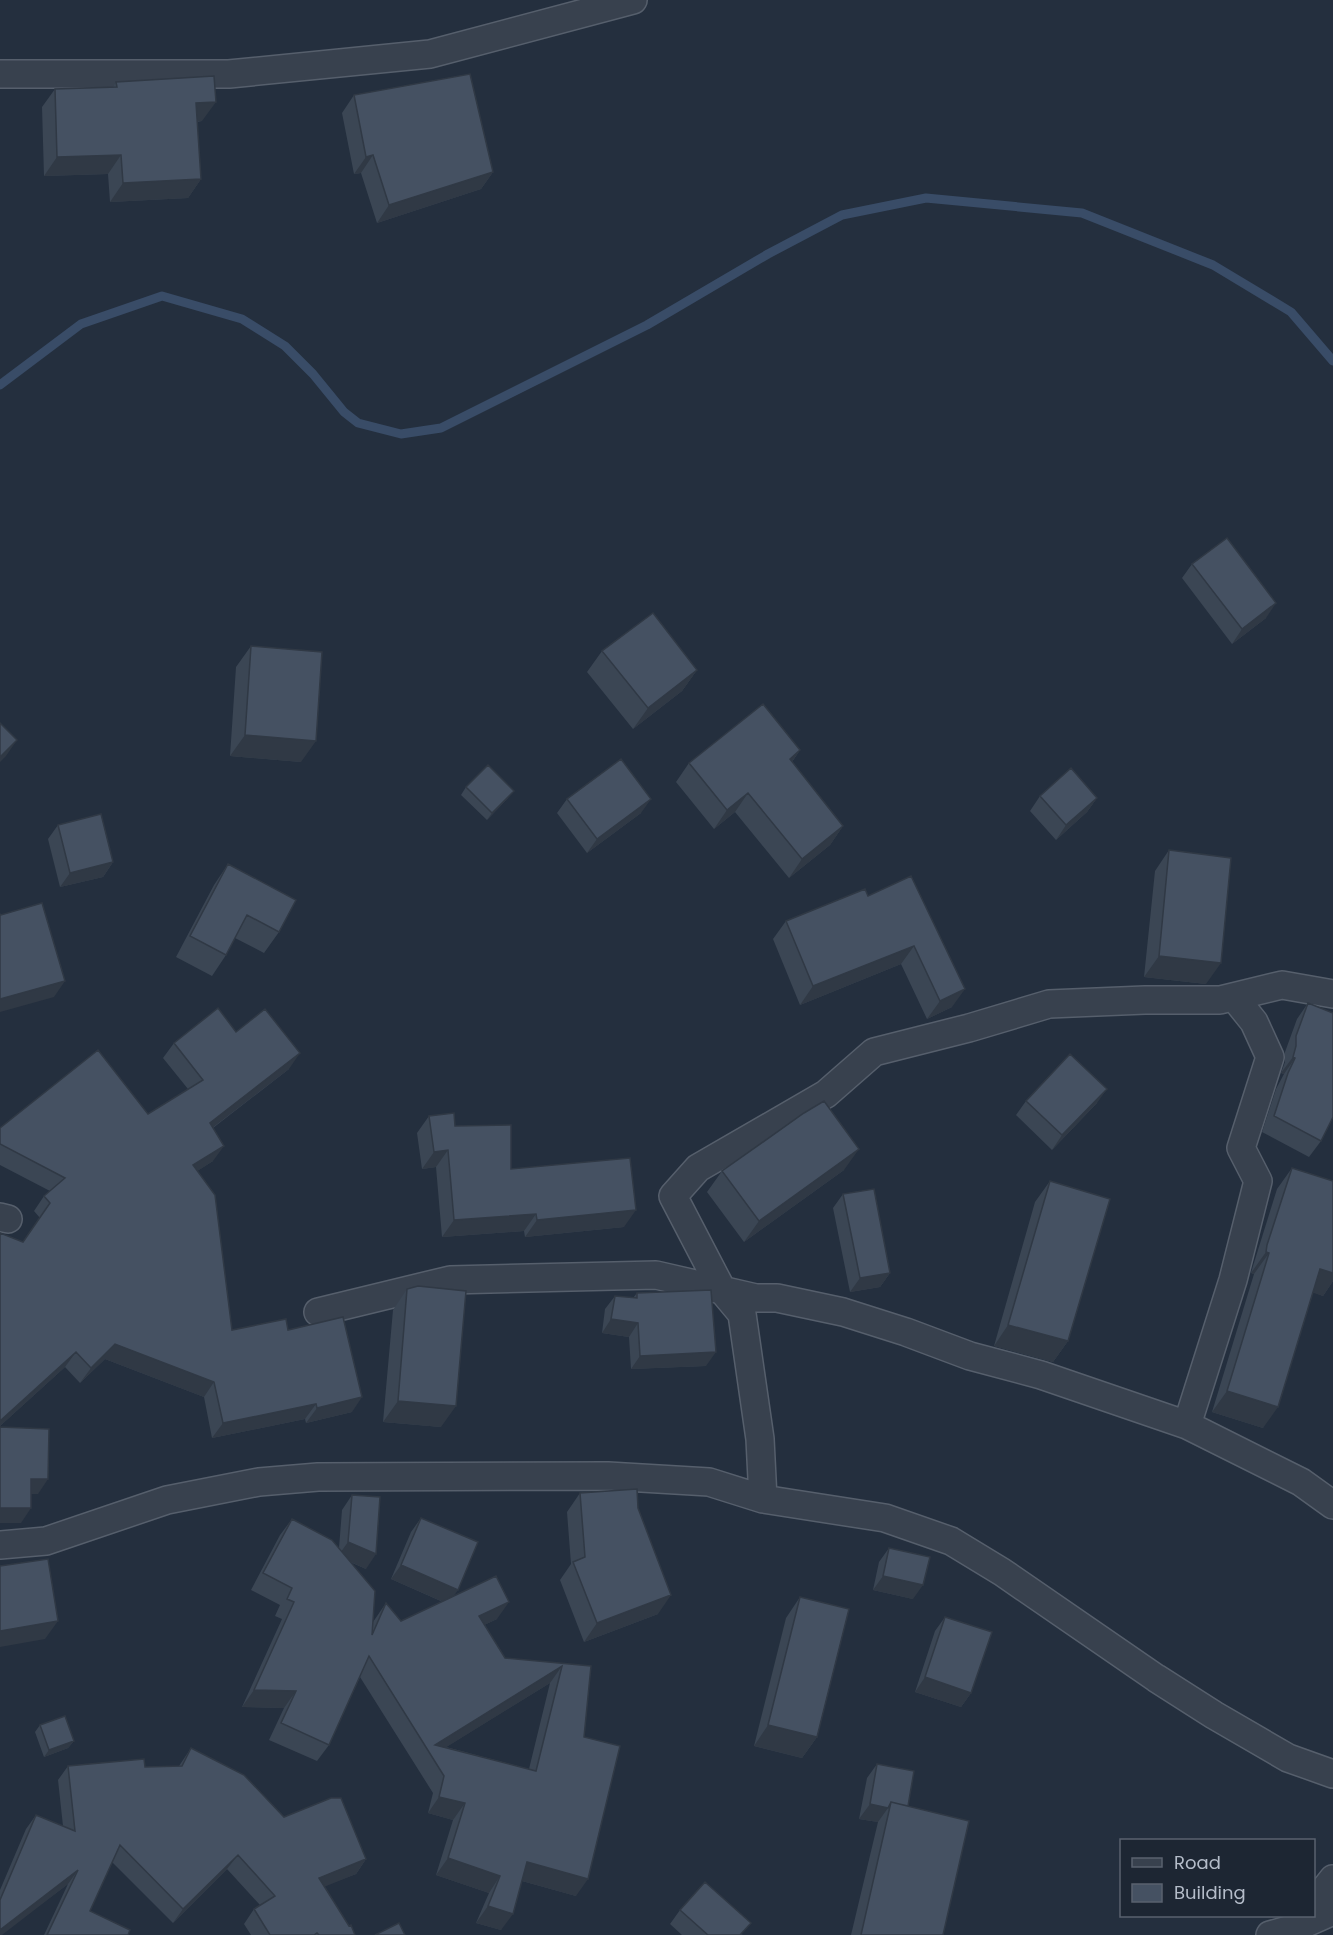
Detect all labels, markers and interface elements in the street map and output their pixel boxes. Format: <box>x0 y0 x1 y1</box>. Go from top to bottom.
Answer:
legend <box>1120 1839 1315 1917</box>
text: Road <box>1174 1850 1221 1875</box>
text: Building <box>1174 1880 1246 1905</box>

